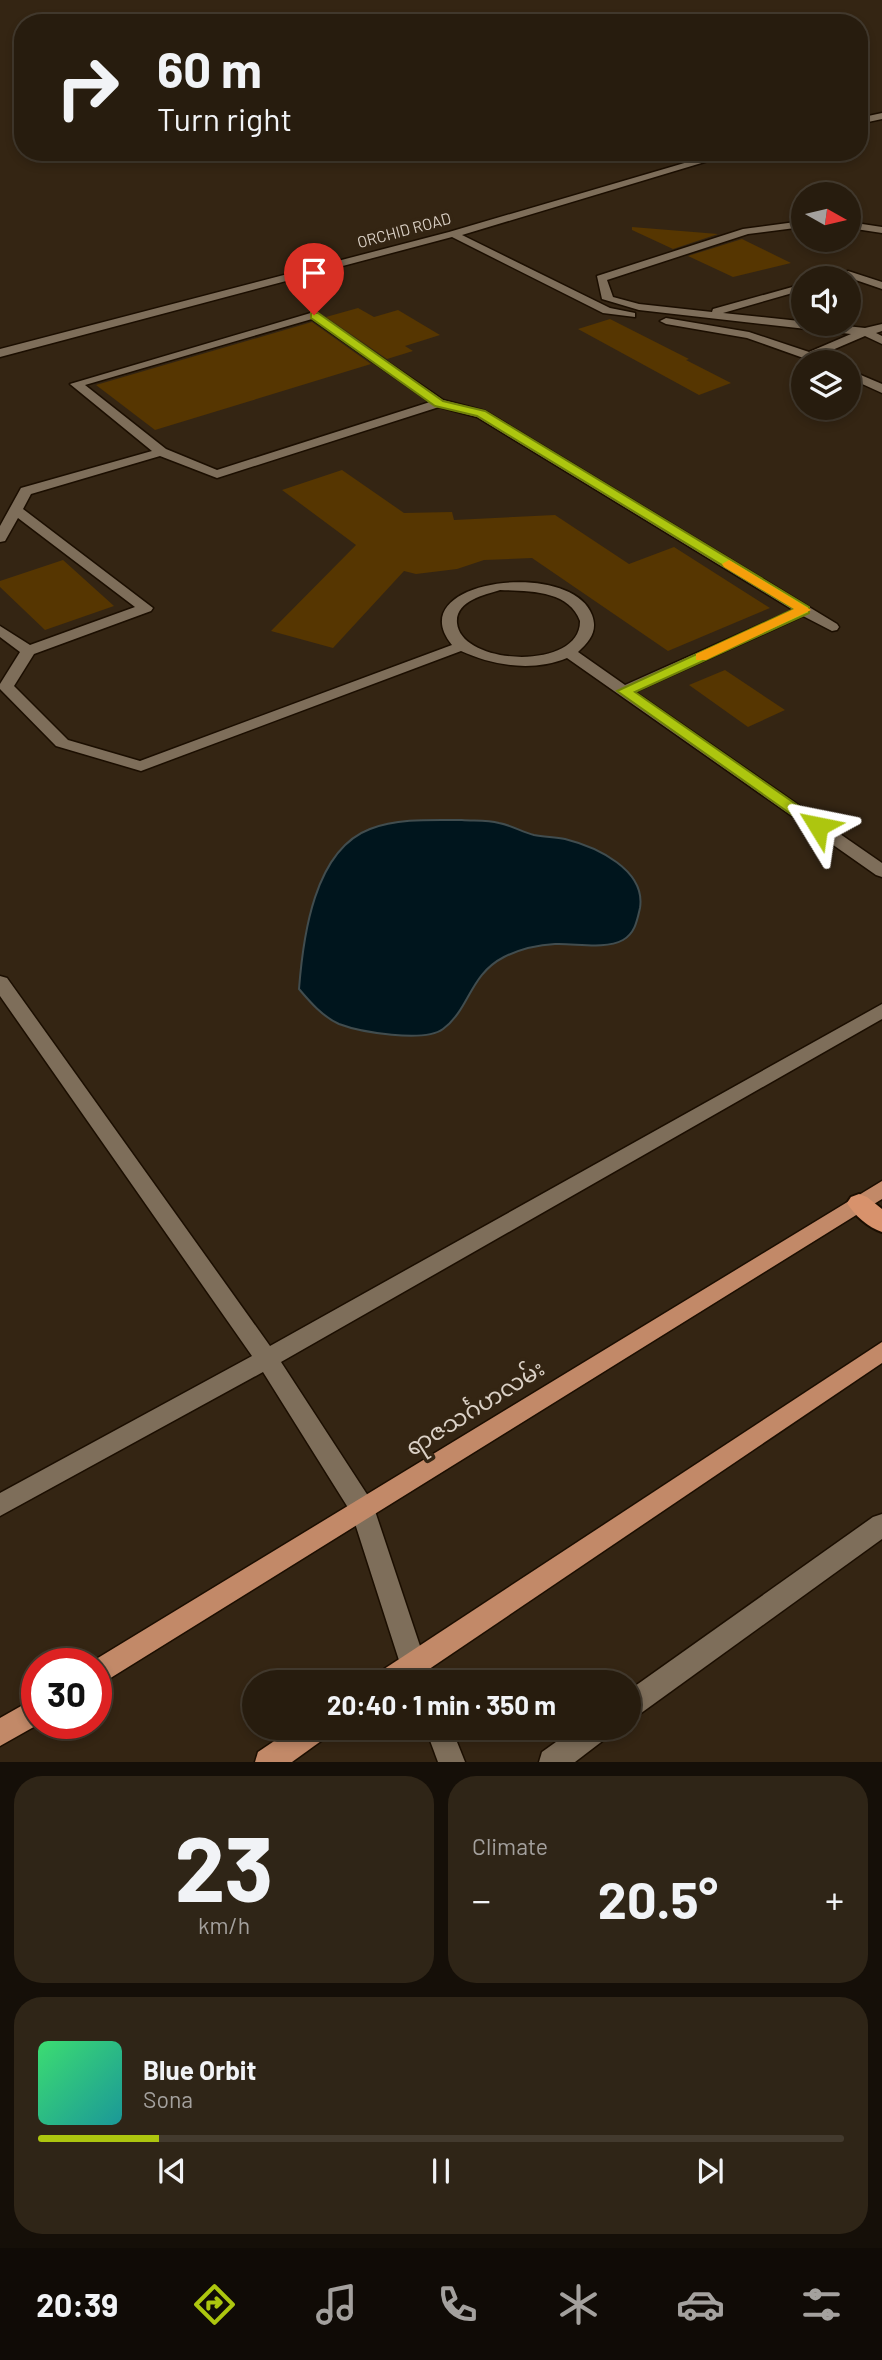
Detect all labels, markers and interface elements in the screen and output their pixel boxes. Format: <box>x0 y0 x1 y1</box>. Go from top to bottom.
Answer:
text: 60 m <box>157 39 262 98</box>
icon: right <box>42 42 133 133</box>
text: Turn right <box>157 99 292 137</box>
north arrow <box>791 182 861 252</box>
map controls <box>791 182 861 420</box>
street label: ORCHID ROAD <box>355 208 453 251</box>
pin <box>284 243 344 315</box>
icon: arrive <box>295 254 333 292</box>
button: sound <box>791 266 861 336</box>
button: layers <box>791 350 861 420</box>
position arrow <box>781 789 855 863</box>
street label: ရာဇသင်္ဂဟလမ်း <box>399 1352 552 1466</box>
speed limit sign: 30 <box>21 1648 112 1739</box>
text: 20:40 · 1 min · 350 m <box>327 1689 556 1720</box>
text: 23 <box>175 1811 273 1920</box>
text: Climate <box>472 1832 548 1860</box>
text: 20.5° <box>598 1867 718 1929</box>
text: − <box>472 1876 491 1922</box>
text: + <box>825 1876 844 1922</box>
text: km/h <box>198 1911 250 1939</box>
text: Blue Orbit <box>143 2054 256 2085</box>
text: Sona <box>143 2085 193 2113</box>
icon: previous <box>153 2152 191 2190</box>
icon: pause <box>422 2152 460 2190</box>
icon: next <box>691 2152 729 2190</box>
icon: directions <box>190 2280 239 2329</box>
icon: music <box>312 2280 361 2329</box>
icon: phone <box>433 2280 482 2329</box>
icon: climate <box>554 2280 603 2329</box>
icon: car <box>676 2280 725 2329</box>
icon: filters <box>797 2280 846 2329</box>
text: 20:39 <box>36 2285 118 2323</box>

